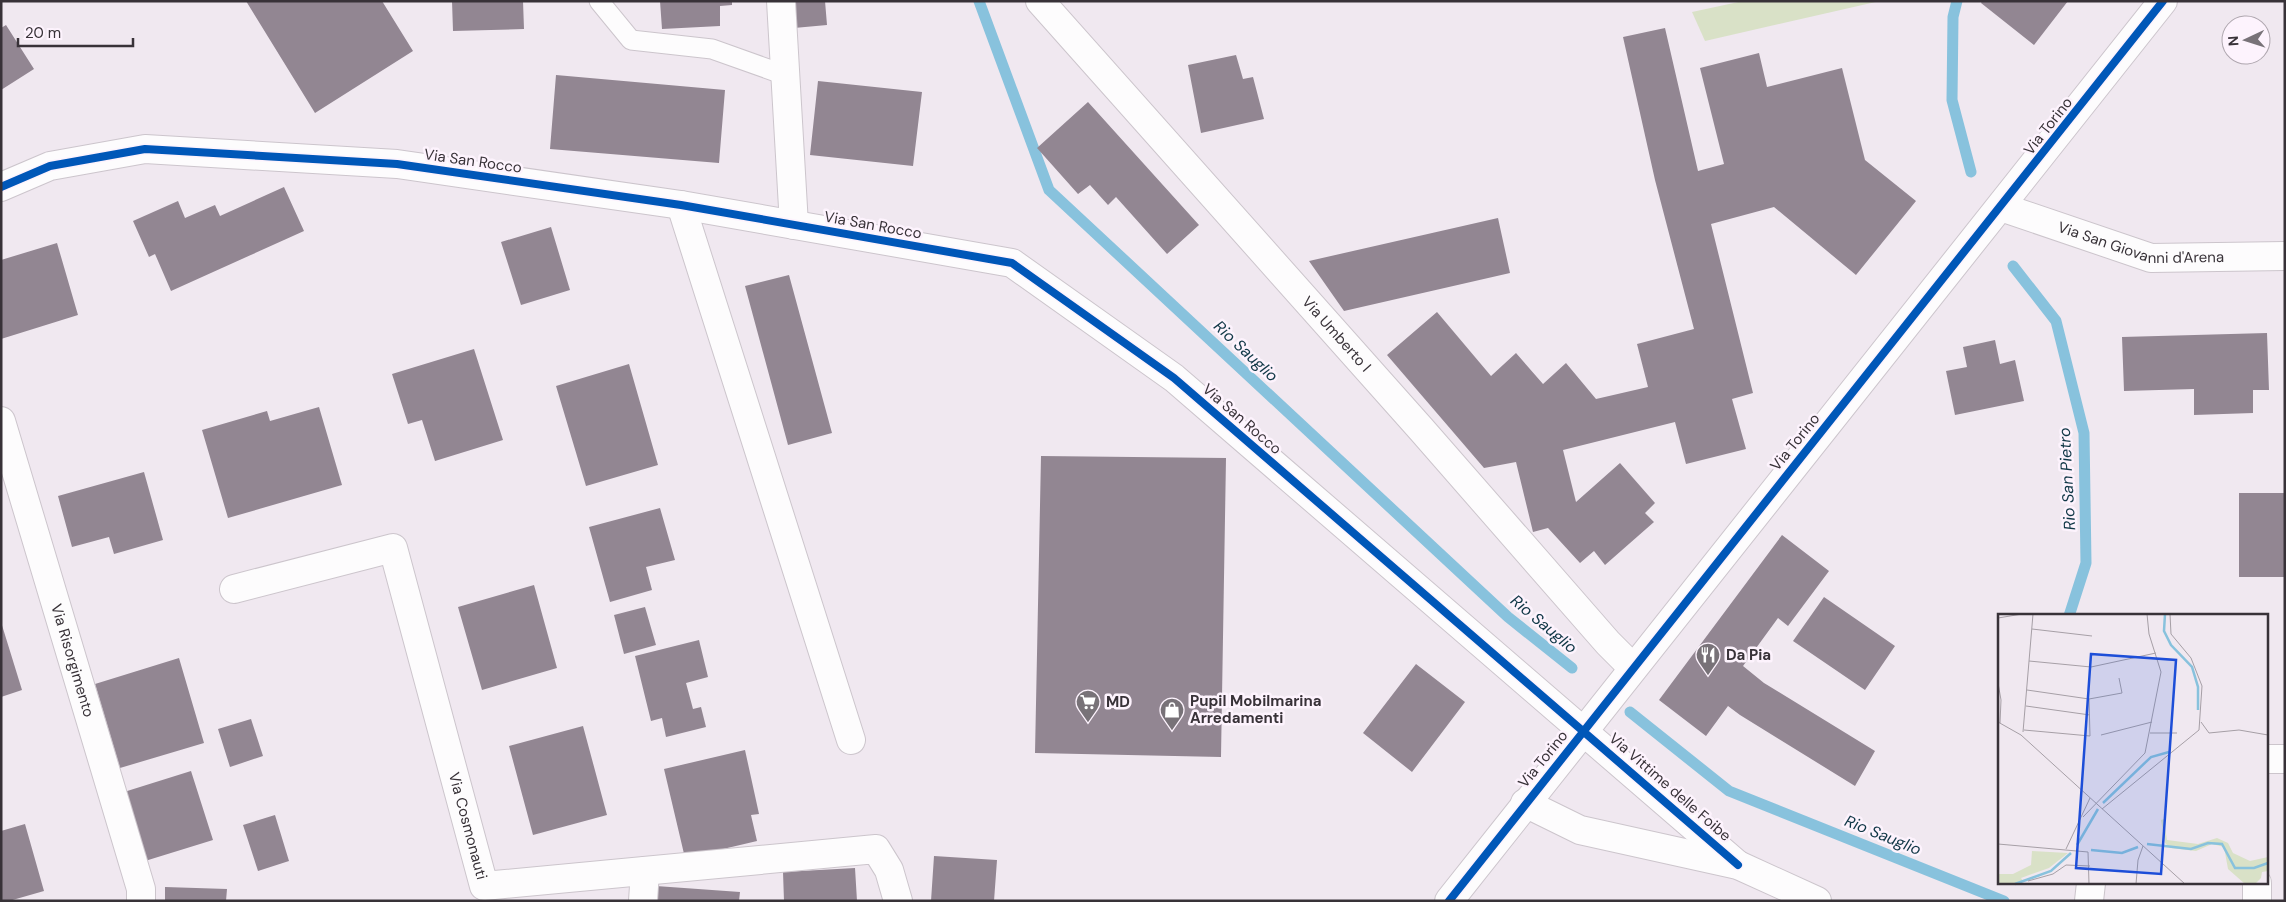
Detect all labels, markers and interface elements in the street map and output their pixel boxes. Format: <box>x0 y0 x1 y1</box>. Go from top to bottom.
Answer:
scale bar <box>18 15 132 47</box>
north arrow <box>2221 15 2271 65</box>
text: 20 m <box>25 23 61 43</box>
text: N <box>2224 35 2242 47</box>
street label: Via Torino <box>2019 93 2077 159</box>
street label: Via San Rocco <box>423 144 523 178</box>
street label: Via San Rocco <box>823 207 923 243</box>
street label: Via San Giovanni d'Arena <box>2055 217 2224 268</box>
street label: Via Umberto I <box>1298 292 1375 376</box>
water label: Rio Sauglio <box>1209 316 1283 386</box>
street label: Via San Rocco <box>1198 379 1286 459</box>
street label: Via Torino <box>1766 409 1824 475</box>
water label: Rio San Pietro <box>2054 427 2080 531</box>
water label: Rio Sauglio <box>1506 590 1582 658</box>
street label: Via Risorgimento <box>46 601 99 720</box>
inset map <box>1998 614 2268 884</box>
restaurant icon: Da Pia <box>1695 642 1721 676</box>
place label: Da Pia <box>1726 645 1771 665</box>
supermarket icon: MD <box>1075 689 1101 723</box>
place label: Pupil Mobilmarina Arredamenti <box>1190 691 1322 728</box>
place label: MD <box>1106 692 1130 712</box>
shop icon: Pupil Mobilmarina Arredamenti <box>1159 697 1185 731</box>
street label: Via Torino <box>1514 726 1572 792</box>
street label: Via Vittime delle Foibe <box>1605 728 1735 846</box>
street label: Via Cosmonauti <box>444 770 492 882</box>
water label: Rio Sauglio <box>1842 810 1924 860</box>

